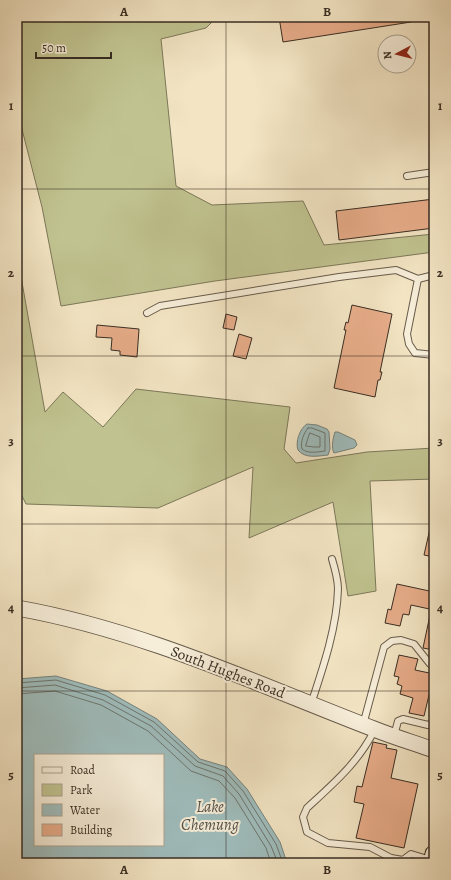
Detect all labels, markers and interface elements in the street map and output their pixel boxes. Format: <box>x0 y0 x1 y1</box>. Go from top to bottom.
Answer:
text: A <box>119 3 129 20</box>
text: B <box>323 3 331 20</box>
scale bar <box>36 34 111 60</box>
north arrow <box>377 34 417 74</box>
text: 50 m <box>42 40 66 56</box>
text: N <box>380 50 396 60</box>
text: 1 <box>9 97 14 114</box>
text: 1 <box>438 97 443 114</box>
text: 2 <box>8 264 15 281</box>
text: 2 <box>437 264 444 281</box>
text: 3 <box>8 432 14 449</box>
text: 3 <box>437 432 443 449</box>
text: 4 <box>8 599 14 616</box>
text: 4 <box>437 599 443 616</box>
street label: South Hughes Road <box>168 641 289 703</box>
legend <box>34 754 164 846</box>
text: Road <box>70 762 96 778</box>
text: 5 <box>8 766 14 783</box>
text: 5 <box>437 766 443 783</box>
text: Park <box>70 782 93 798</box>
water label: Lake Chemung <box>181 796 239 836</box>
text: Water <box>69 802 100 818</box>
text: Building <box>70 822 112 838</box>
text: A <box>119 861 129 878</box>
text: B <box>323 861 331 878</box>

